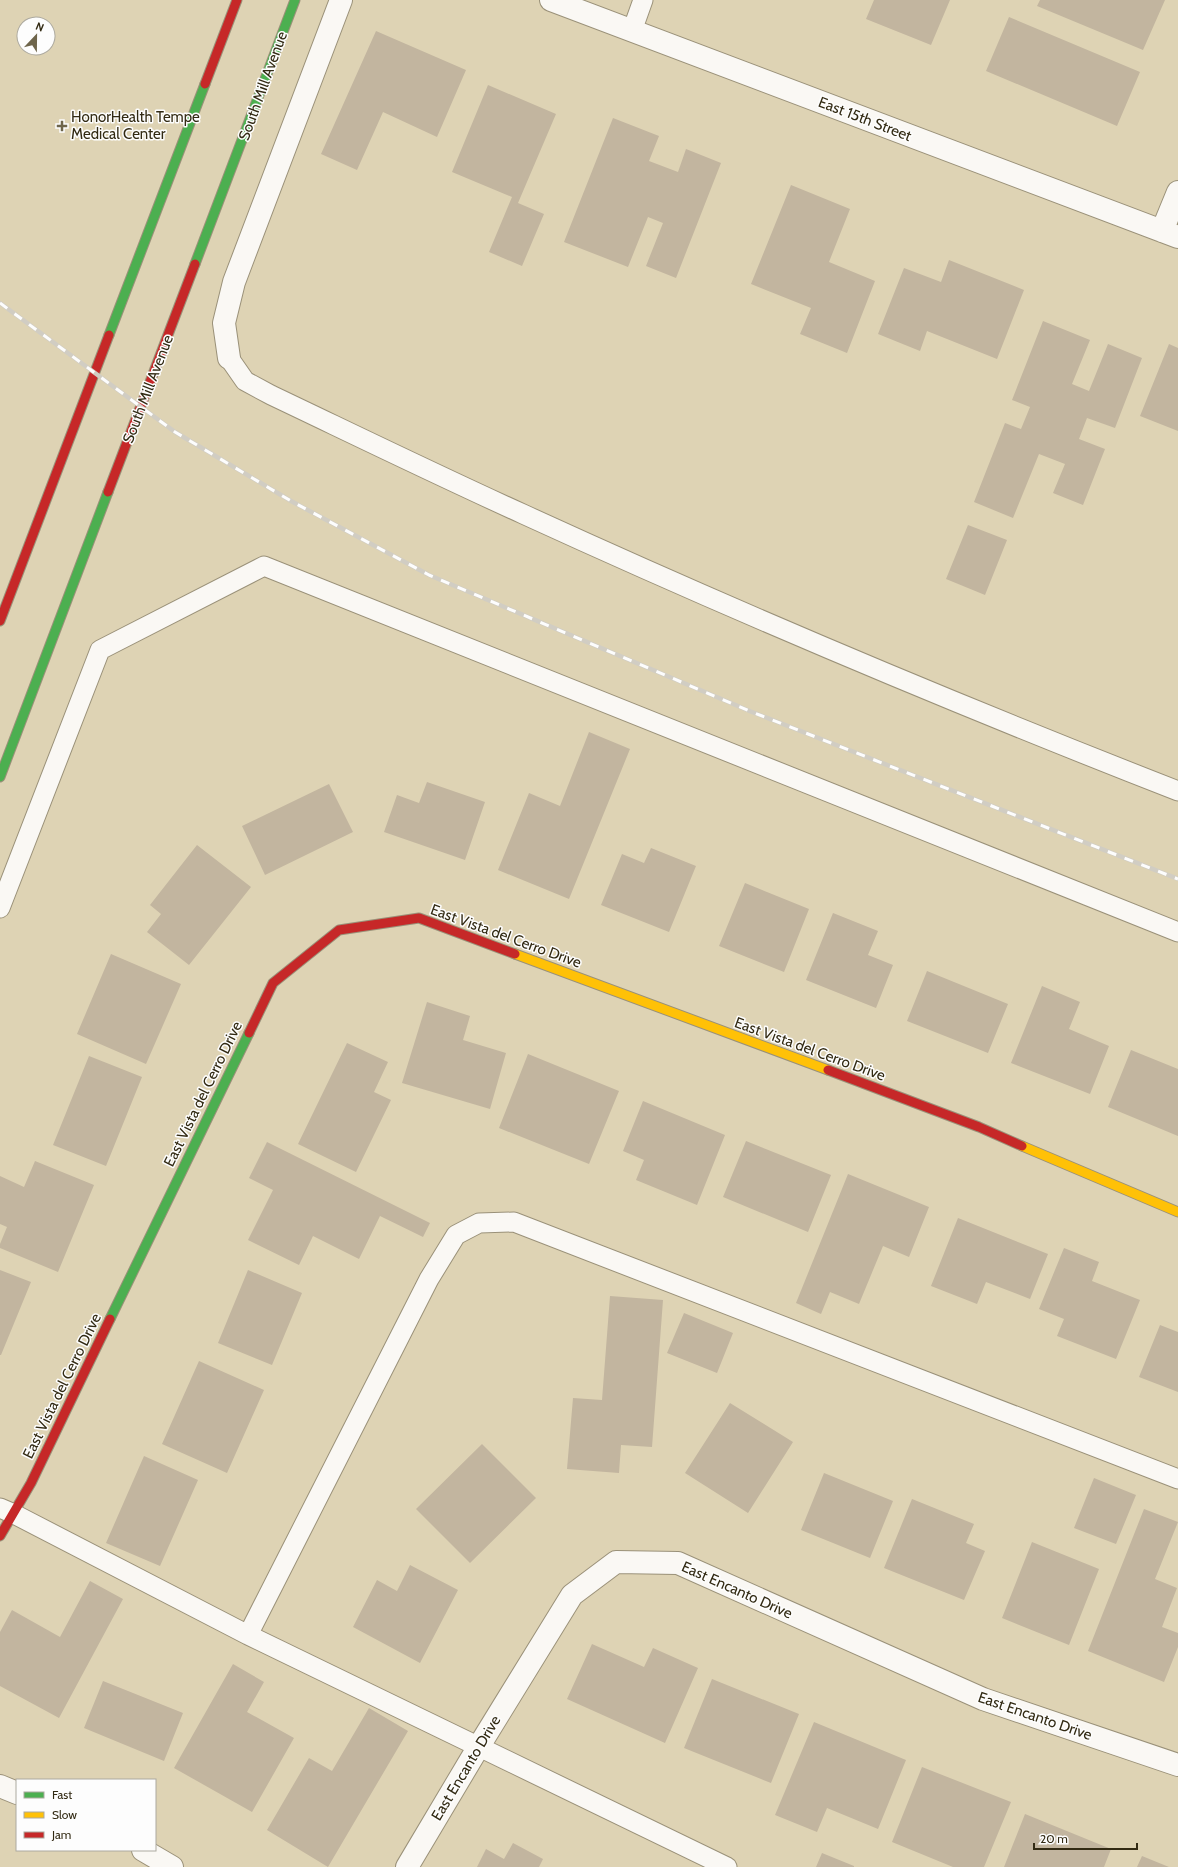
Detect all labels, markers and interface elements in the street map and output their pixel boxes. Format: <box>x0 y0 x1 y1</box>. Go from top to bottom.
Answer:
north arrow <box>16 16 56 56</box>
text: N <box>34 19 46 35</box>
street label: South Mill Avenue <box>235 29 291 143</box>
street label: East 15th Street <box>816 93 914 145</box>
place label: HonorHealth Tempe Medical Center <box>71 108 200 143</box>
marker: HonorHealth Tempe Medical Center <box>56 120 68 132</box>
street label: South Mill Avenue <box>119 332 177 446</box>
street label: East Vista del Cerro Drive <box>428 900 584 972</box>
street label: East Vista del Cerro Drive <box>732 1013 888 1085</box>
street label: East Vista del Cerro Drive <box>160 1018 246 1169</box>
street label: East Vista del Cerro Drive <box>19 1310 105 1461</box>
street label: East Encanto Drive <box>679 1558 795 1623</box>
street label: East Encanto Drive <box>976 1688 1095 1744</box>
street label: East Encanto Drive <box>428 1712 505 1824</box>
legend <box>16 1779 156 1851</box>
text: Fast <box>52 1787 72 1802</box>
text: Slow <box>52 1807 77 1822</box>
scale bar <box>1034 1825 1137 1851</box>
text: Jam <box>51 1827 71 1842</box>
text: 20 m <box>1040 1831 1068 1846</box>

